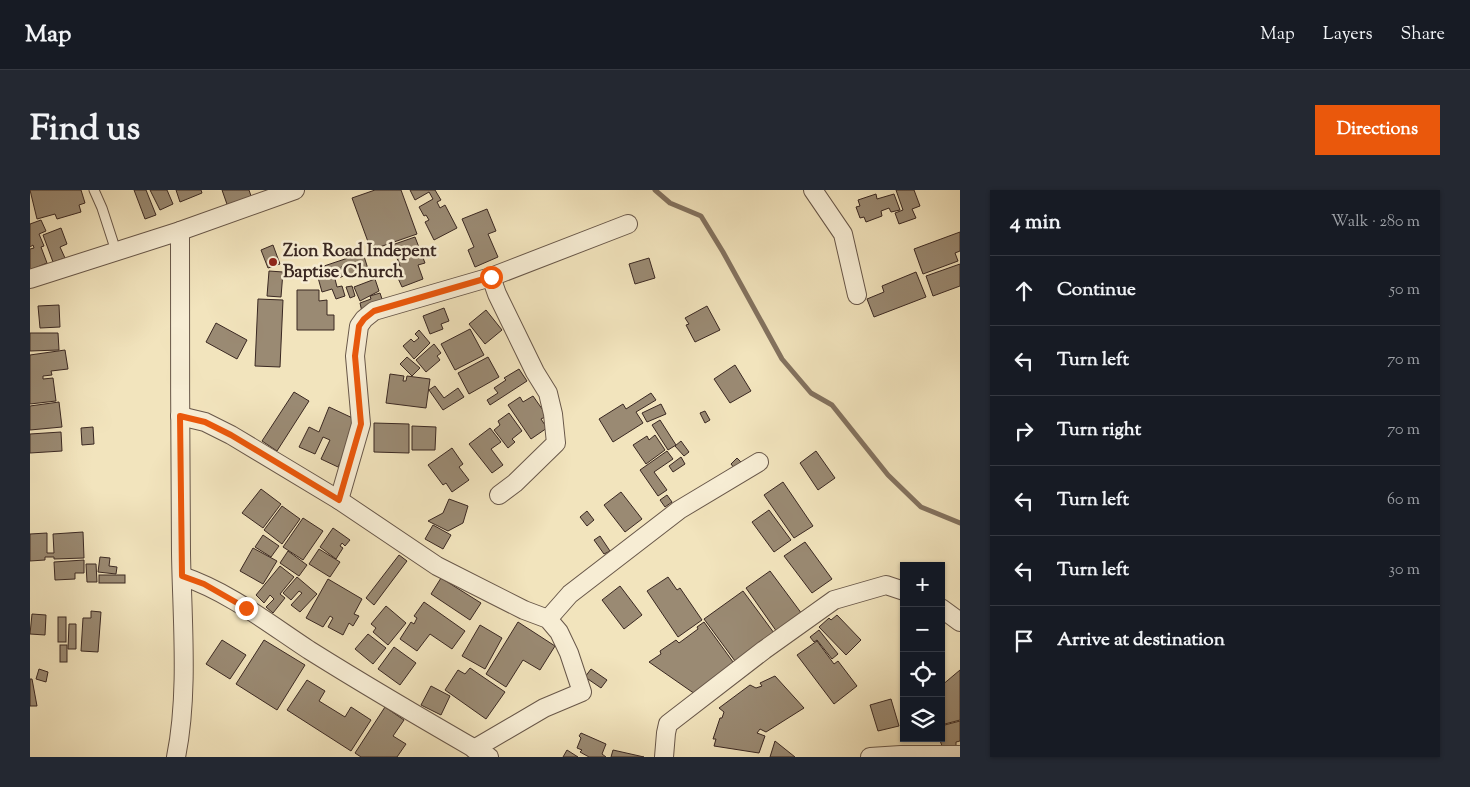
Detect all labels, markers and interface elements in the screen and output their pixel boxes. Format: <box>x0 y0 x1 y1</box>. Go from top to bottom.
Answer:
text: Map <box>25 18 71 52</box>
text: Map <box>1260 22 1295 48</box>
text: Layers <box>1323 22 1373 48</box>
text: Share <box>1401 22 1445 48</box>
text: Find us <box>30 105 140 156</box>
button: Directions <box>1315 105 1440 155</box>
text: 4 min <box>1010 208 1061 238</box>
text: Walk · 280 m <box>1331 211 1420 234</box>
place label: Zion Road Indepent Baptise Church <box>283 239 437 286</box>
marker: Zion Road Indepent Baptise Church <box>267 256 279 268</box>
route start <box>480 266 503 289</box>
icon: ahead <box>1010 277 1038 305</box>
text: Continue <box>1057 277 1136 304</box>
text: 50 m <box>1389 279 1420 302</box>
icon: left <box>1010 347 1038 375</box>
text: Turn left <box>1057 347 1129 374</box>
text: 70 m <box>1387 349 1420 372</box>
icon: right <box>1010 417 1038 445</box>
text: Turn right <box>1057 417 1141 444</box>
text: 70 m <box>1387 419 1420 442</box>
icon: left <box>1010 487 1038 515</box>
text: Turn left <box>1057 487 1129 514</box>
text: 60 m <box>1387 489 1420 512</box>
icon: left <box>1010 557 1038 585</box>
text: Turn left <box>1057 557 1129 584</box>
text: 30 m <box>1389 559 1420 582</box>
map controls <box>900 562 945 742</box>
button: + <box>900 562 945 607</box>
route end <box>235 597 258 620</box>
button: − <box>900 607 945 652</box>
icon: arrive <box>1010 627 1038 655</box>
text: Arrive at destination <box>1057 627 1225 654</box>
button: locate <box>900 652 945 697</box>
button: layers <box>900 697 945 742</box>

